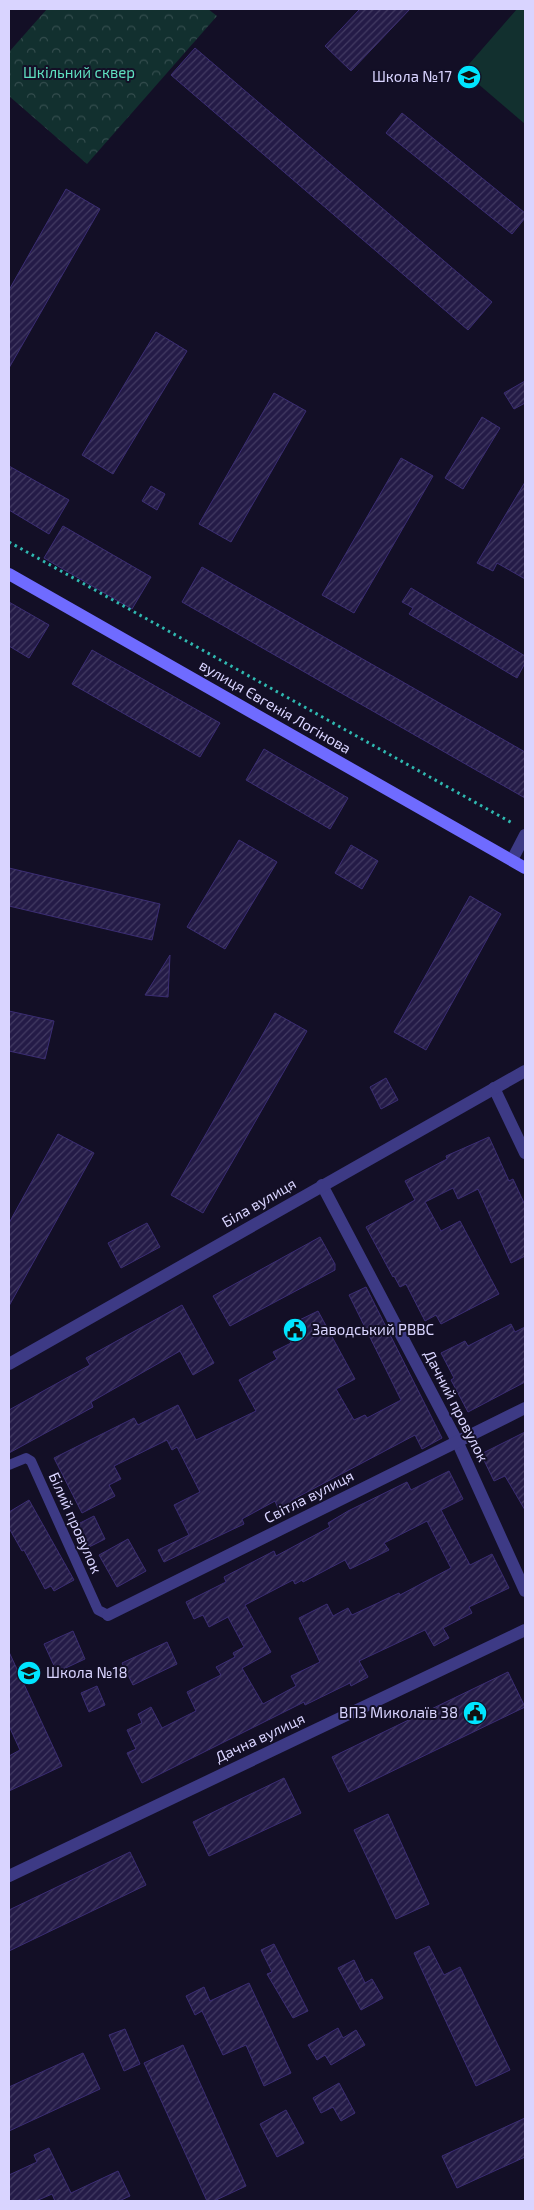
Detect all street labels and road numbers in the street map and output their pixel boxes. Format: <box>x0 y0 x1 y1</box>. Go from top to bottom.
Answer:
street label: вулиця Євгенія Логінова <box>196 655 355 758</box>
street label: Біла вулиця <box>218 1174 299 1231</box>
street label: Дачний провулок <box>420 1347 493 1465</box>
street label: Світла вулиця <box>261 1466 357 1527</box>
street label: Білий провулок <box>45 1469 106 1576</box>
street label: Дачна вулиця <box>212 1708 308 1767</box>

